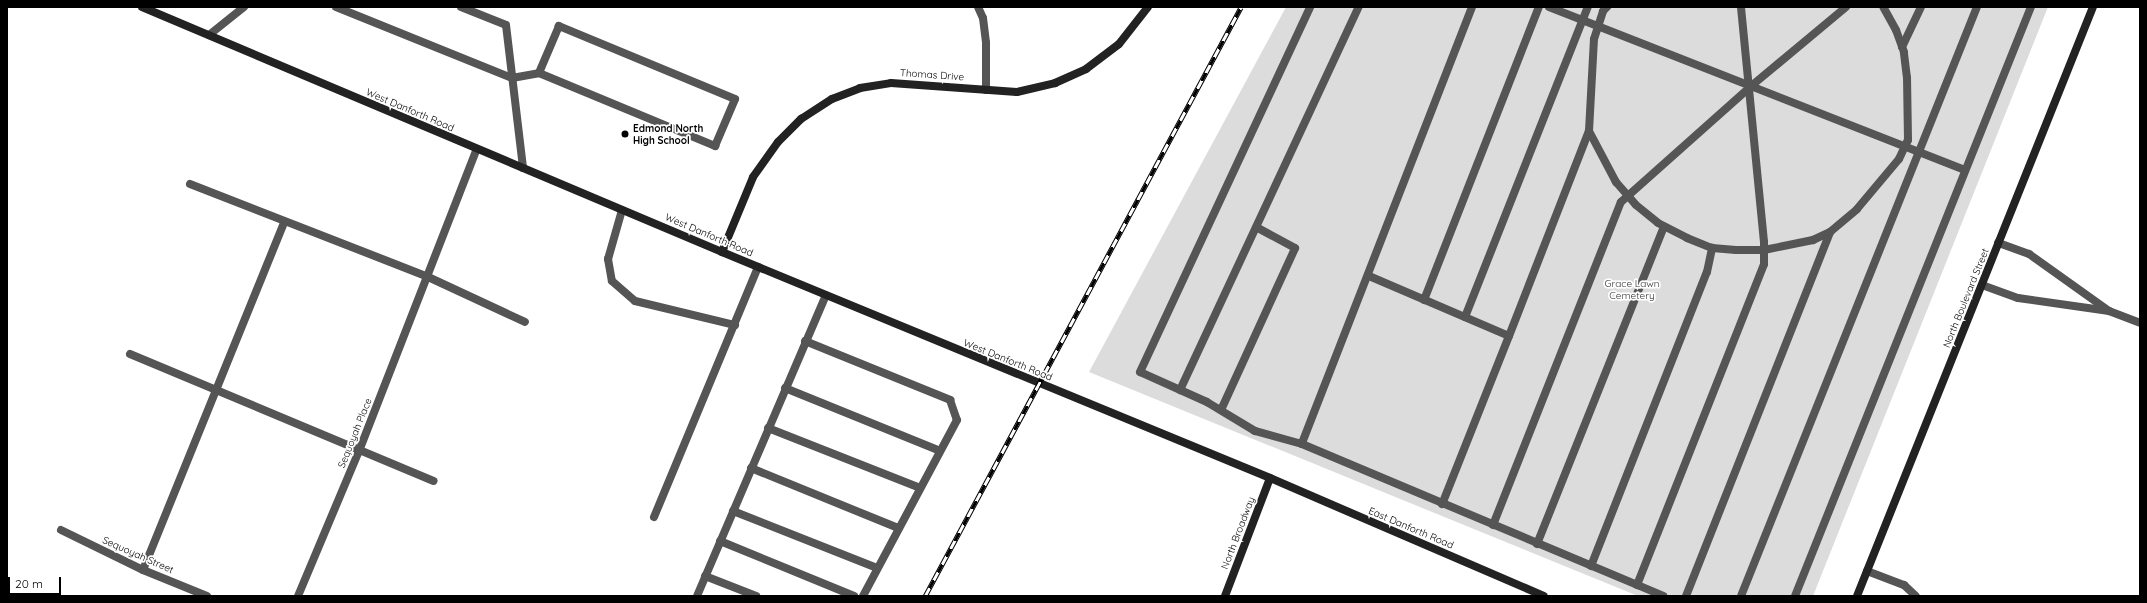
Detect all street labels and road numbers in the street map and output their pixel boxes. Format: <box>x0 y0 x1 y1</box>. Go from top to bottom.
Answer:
street label: Thomas Drive <box>899 67 965 83</box>
street label: West Danforth Road <box>364 86 456 134</box>
street label: West Danforth Road <box>663 211 755 259</box>
street label: North Boulevard Street <box>1941 247 1991 349</box>
street label: West Danforth Road <box>962 337 1054 383</box>
street label: Sequoyah Place <box>336 396 374 470</box>
street label: North Broadway <box>1219 495 1257 571</box>
street label: East Danforth Road <box>1367 505 1455 551</box>
street label: Sequoyah Street <box>101 534 175 576</box>

